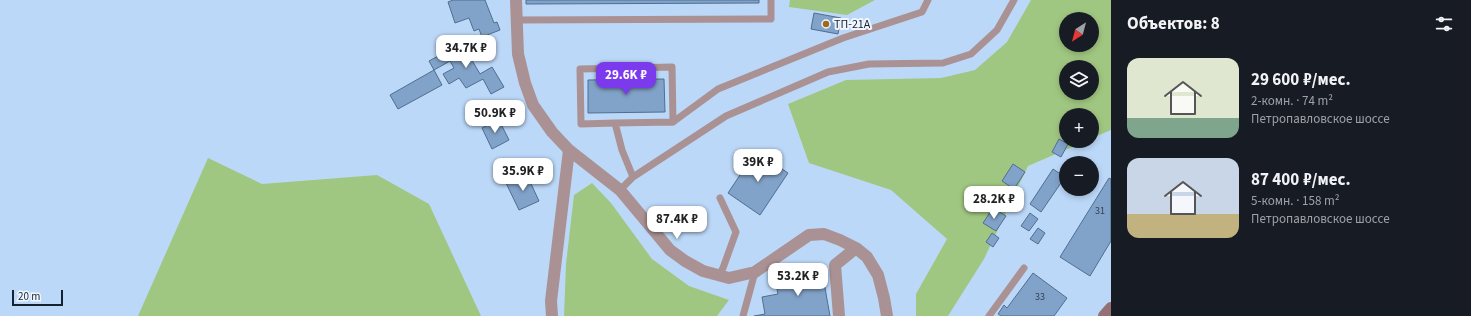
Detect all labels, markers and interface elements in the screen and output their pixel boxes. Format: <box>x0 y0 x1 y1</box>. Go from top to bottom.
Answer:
north arrow <box>1059 12 1099 52</box>
map controls <box>1059 12 1099 196</box>
text: Объектов: 8 <box>1127 12 1220 36</box>
icon: filters <box>1433 13 1455 35</box>
place label: ТП-21А <box>834 16 871 33</box>
marker: ТП-21А <box>821 19 831 29</box>
pin: 34.7K ₽ <box>429 35 503 69</box>
text: 34.7K ₽ <box>445 39 487 57</box>
button: layers <box>1059 60 1099 100</box>
pin: 29.6K ₽ <box>589 62 663 96</box>
text: 29.6K ₽ <box>605 66 647 84</box>
text: 29 600 ₽/мес. <box>1251 68 1350 92</box>
icon: home <box>1159 74 1207 122</box>
text: 2-комн. · 74 m² <box>1251 92 1333 110</box>
pin: 50.9K ₽ <box>458 100 532 134</box>
text: 50.9K ₽ <box>474 104 516 122</box>
button: + <box>1059 108 1099 148</box>
text: Петропавловское шоссе <box>1251 110 1390 128</box>
pin: 39K ₽ <box>730 149 786 183</box>
text: 39K ₽ <box>742 153 774 171</box>
button: − <box>1059 156 1099 196</box>
pin: 35.9K ₽ <box>486 158 560 192</box>
text: 35.9K ₽ <box>502 162 544 180</box>
text: 87 400 ₽/мес. <box>1251 168 1350 192</box>
icon: home <box>1159 174 1207 222</box>
pin: 28.2K ₽ <box>957 186 1031 220</box>
text: 28.2K ₽ <box>973 190 1015 208</box>
text: 5-комн. · 158 m² <box>1251 192 1340 210</box>
house number: 31 <box>1095 204 1105 218</box>
pin: 87.4K ₽ <box>640 206 714 240</box>
text: 87.4K ₽ <box>656 210 698 228</box>
text: Петропавловское шоссе <box>1251 210 1390 228</box>
pin: 53.2K ₽ <box>761 263 835 297</box>
text: 53.2K ₽ <box>777 267 819 285</box>
scale bar <box>12 288 63 307</box>
text: 20 m <box>18 289 40 304</box>
house number: 33 <box>1035 290 1045 304</box>

